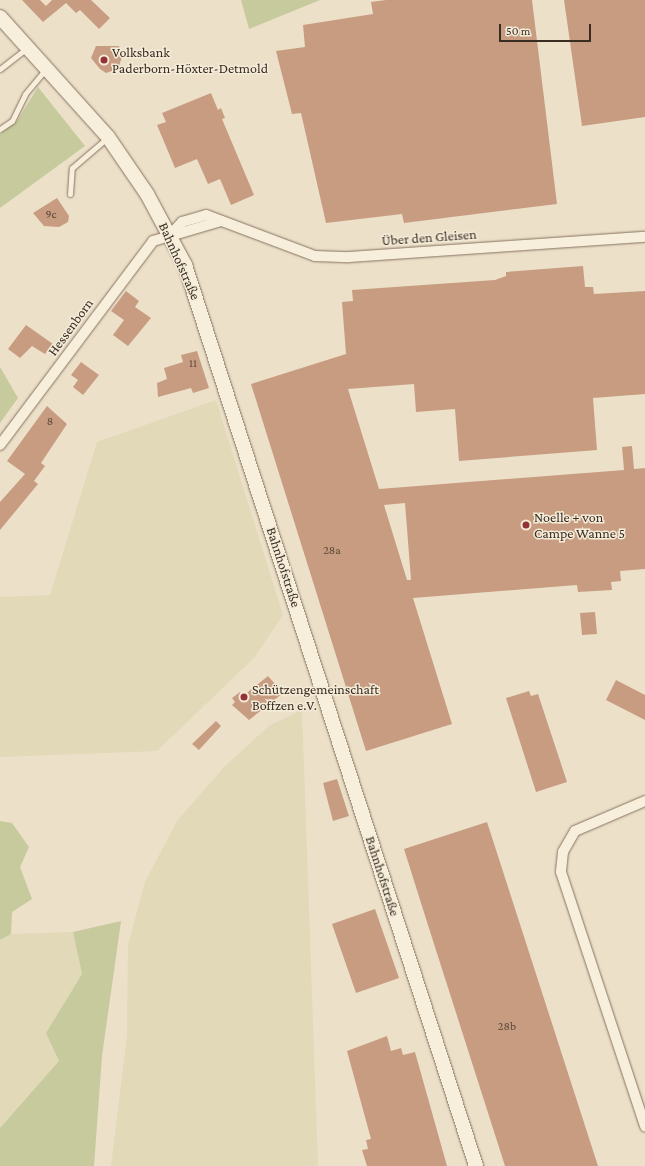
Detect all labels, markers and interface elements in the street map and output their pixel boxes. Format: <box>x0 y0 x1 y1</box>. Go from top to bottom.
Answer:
scale bar <box>501 16 593 42</box>
text: 50 m <box>506 24 530 38</box>
place label: Volksbank Paderborn-Höxter-Detmold <box>112 44 268 76</box>
marker: Volksbank Paderborn-Höxter-Detmold <box>99 55 109 65</box>
house number: 9c <box>45 208 57 222</box>
street label: Bahnhofstraße <box>155 220 205 302</box>
street label: Über den Gleisen <box>381 225 477 249</box>
street label: Hessenborn <box>44 295 96 359</box>
house number: 11 <box>189 357 197 371</box>
house number: 8 <box>47 415 53 429</box>
place label: Noelle + von Campe Wanne 5 <box>534 509 625 542</box>
marker: Noelle + von Campe Wanne 5 <box>521 520 531 530</box>
street label: Bahnhofstraße <box>263 525 305 609</box>
house number: 28a <box>323 544 341 558</box>
place label: Schützengemeinschaft Boffzen e.V. <box>252 681 379 714</box>
marker: Schützengemeinschaft Boffzen e.V. <box>239 692 249 702</box>
street label: Bahnhofstraße <box>362 834 404 918</box>
house number: 28b <box>498 1020 516 1034</box>

